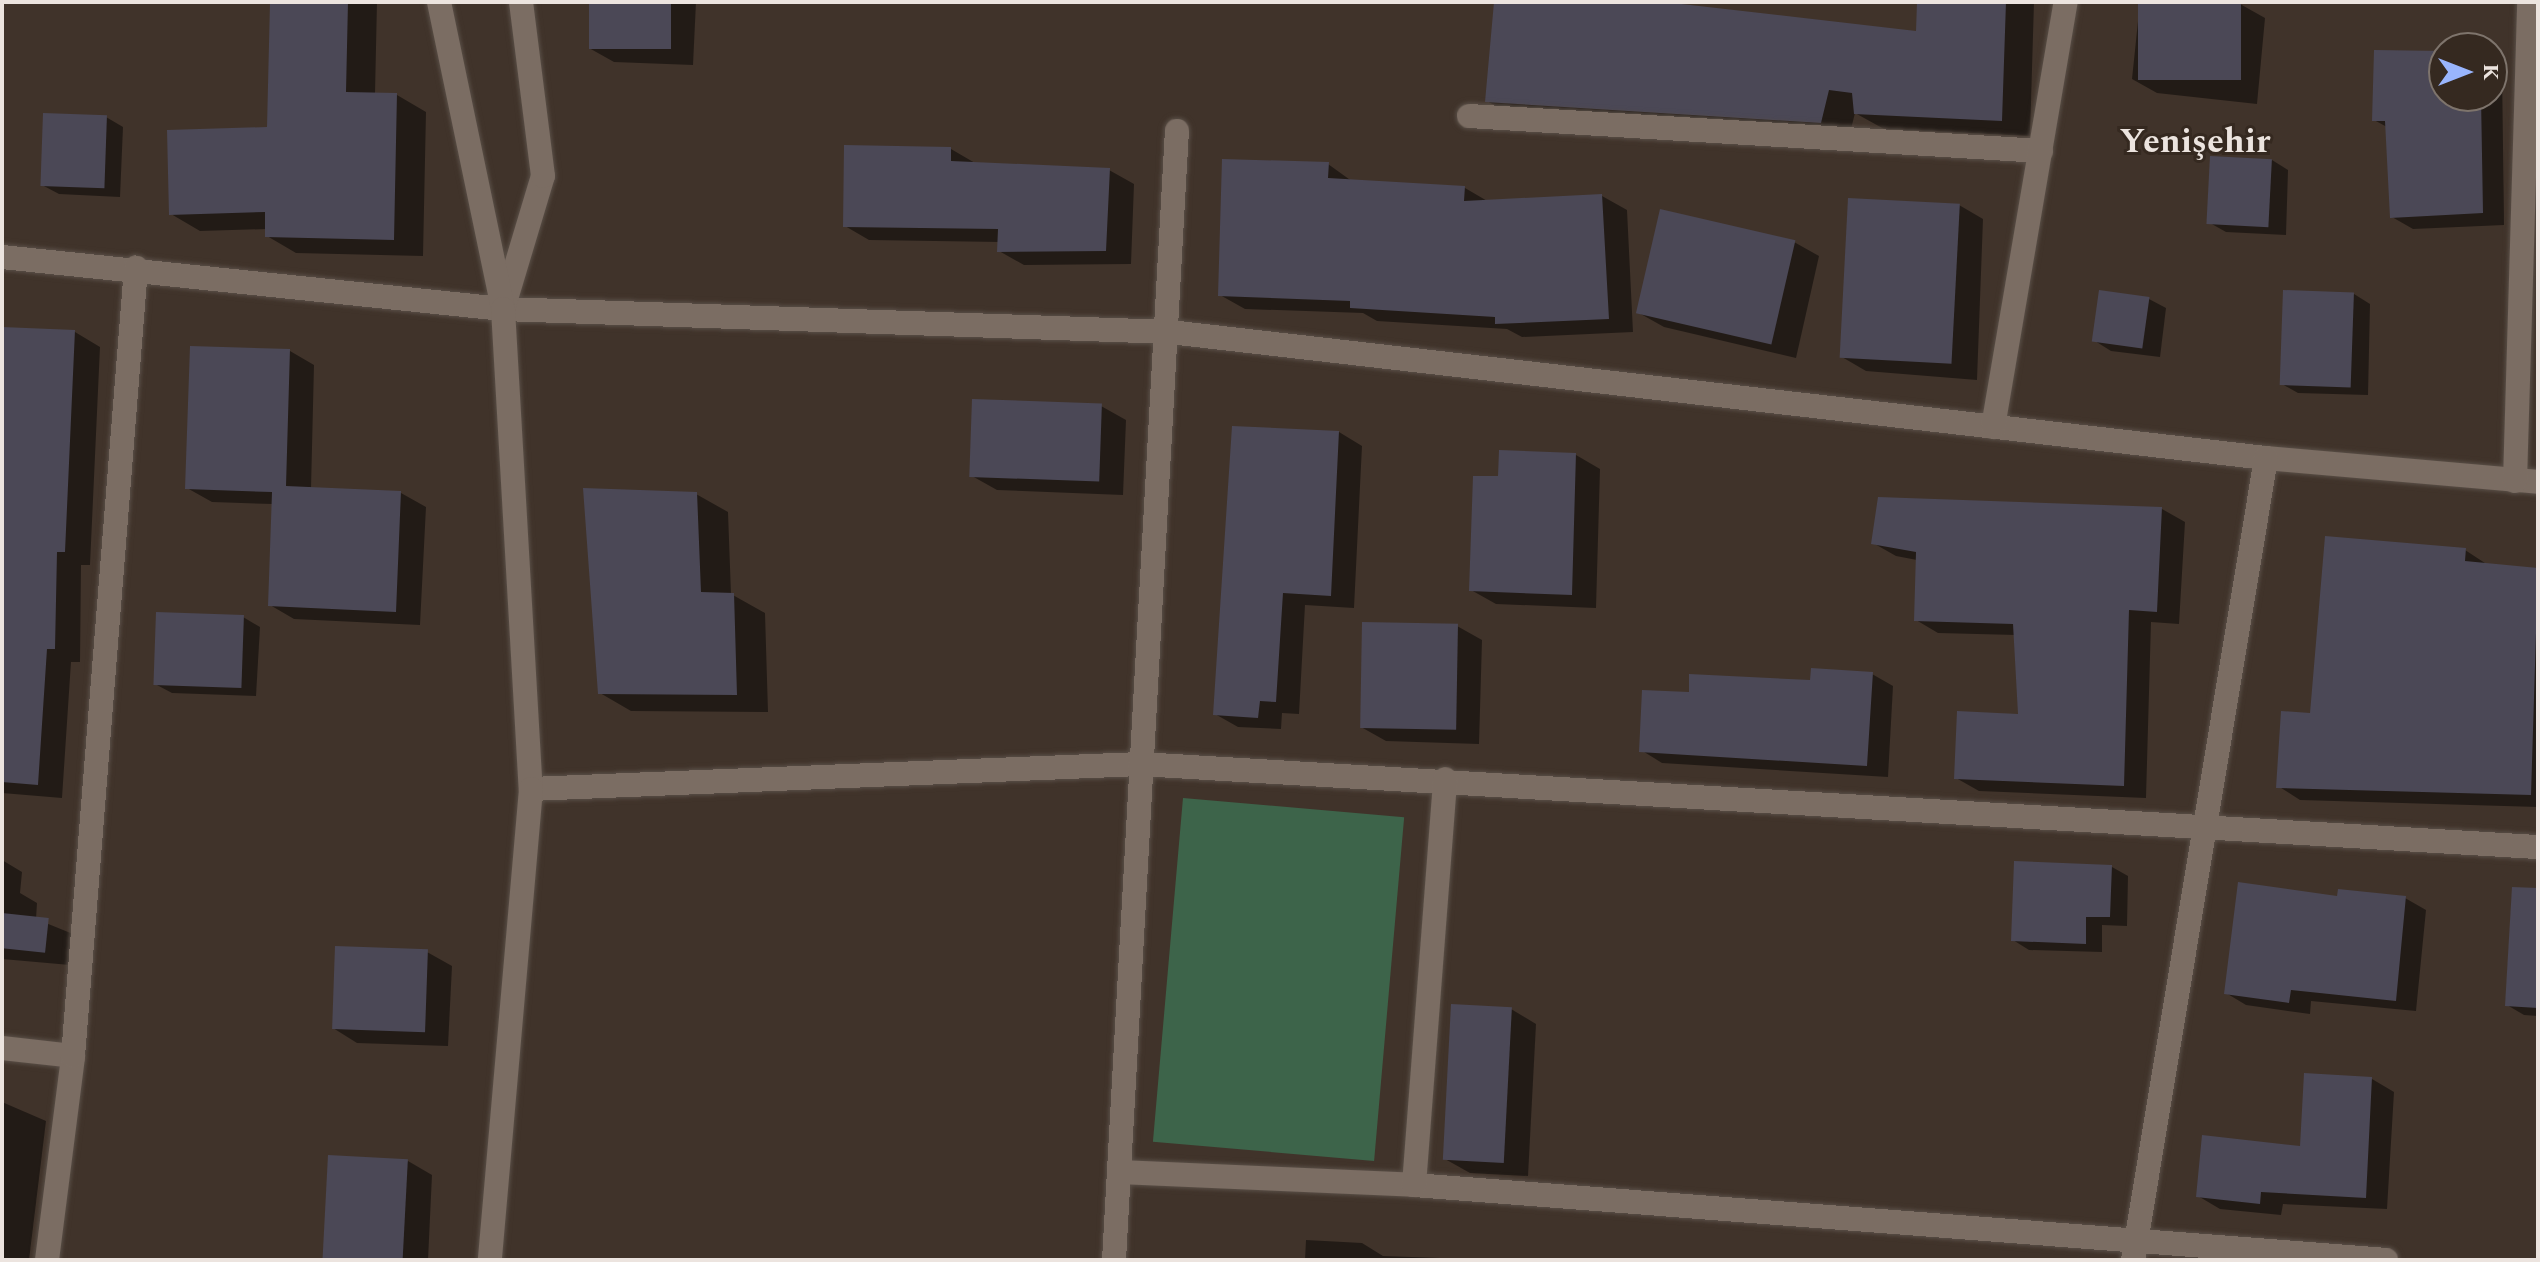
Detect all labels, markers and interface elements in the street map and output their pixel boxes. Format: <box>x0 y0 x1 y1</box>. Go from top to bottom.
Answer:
north arrow <box>2428 32 2508 112</box>
text: K <box>2474 63 2507 81</box>
district label: Yenişehir <box>2119 123 2271 163</box>

